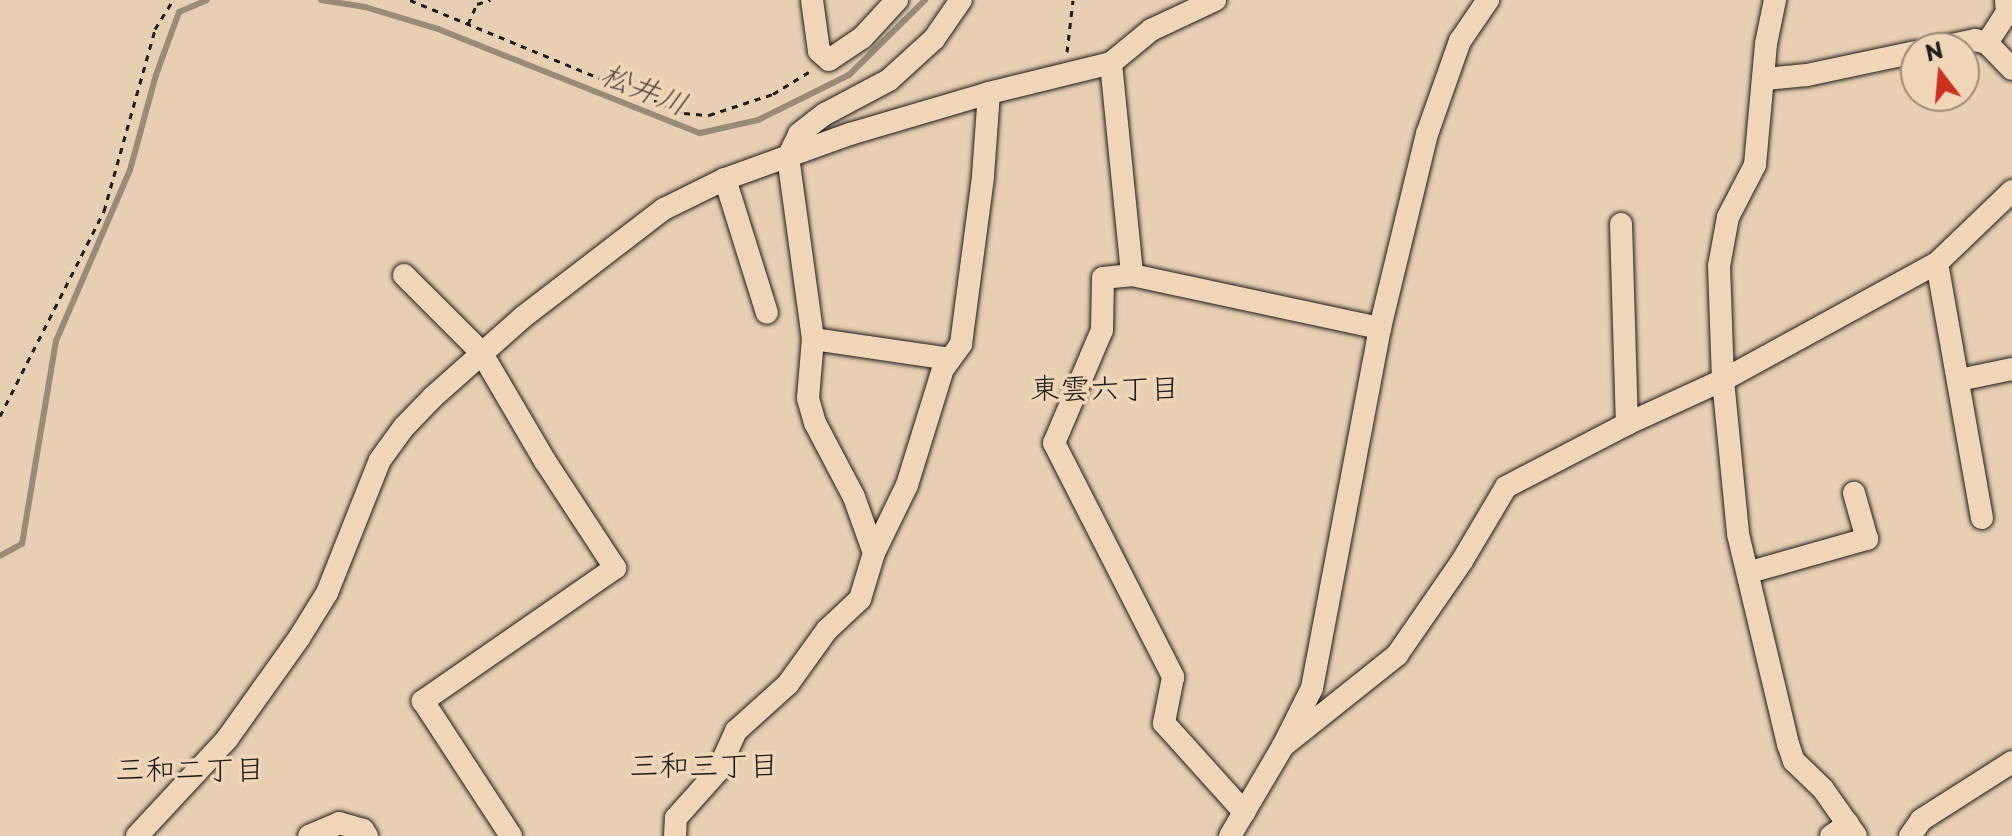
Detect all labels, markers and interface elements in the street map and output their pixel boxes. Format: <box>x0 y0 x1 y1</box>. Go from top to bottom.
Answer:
north arrow <box>1900 32 1980 112</box>
text: N <box>1921 32 1947 69</box>
water label: 松井川 <box>597 54 693 122</box>
district label: 東雲六丁目 <box>1030 369 1180 405</box>
district label: 三和三丁目 <box>629 746 779 782</box>
district label: 三和二丁目 <box>115 750 265 786</box>

